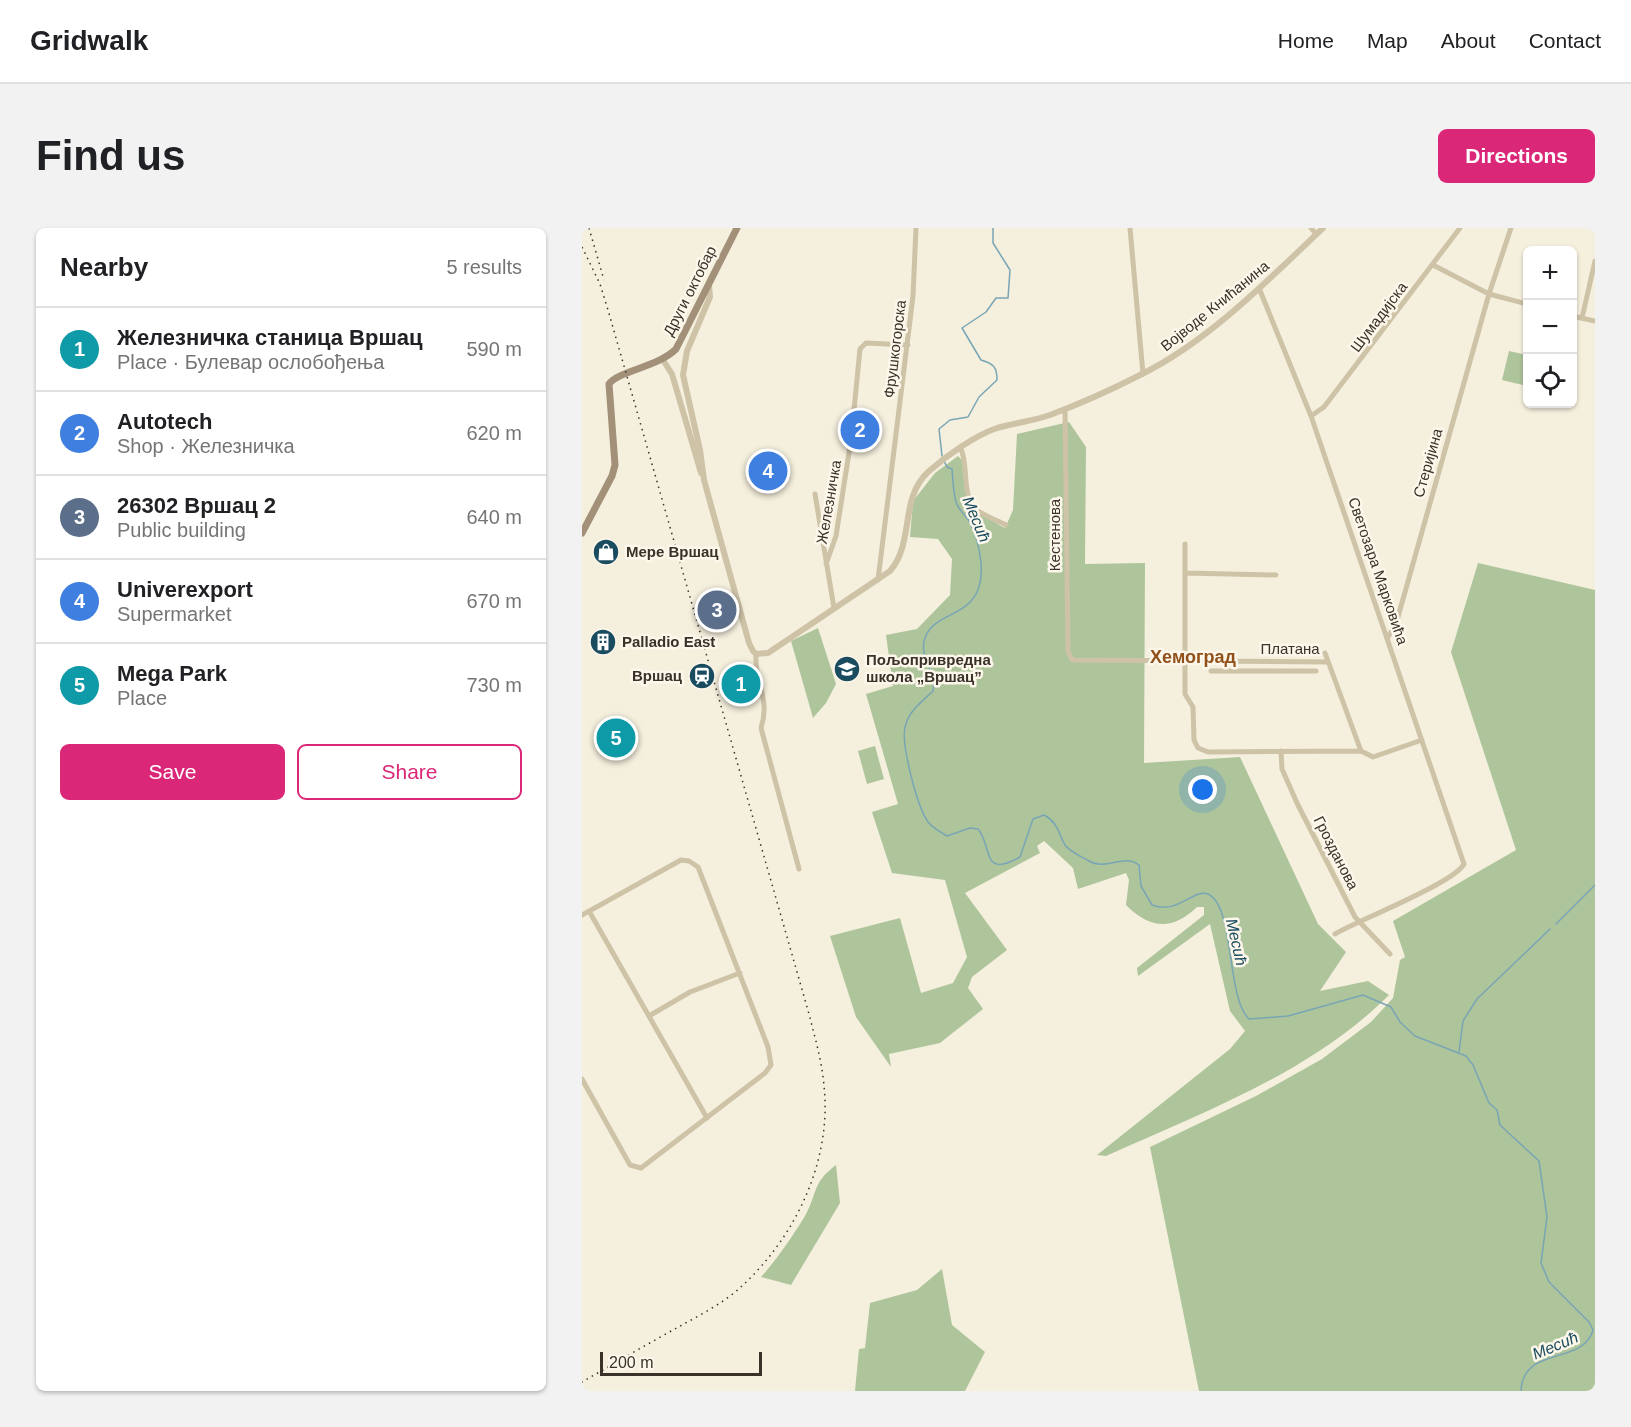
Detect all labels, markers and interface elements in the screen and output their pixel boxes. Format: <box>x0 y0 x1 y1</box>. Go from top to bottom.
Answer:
text: Gridwalk <box>30 25 148 56</box>
text: Home <box>1278 29 1334 52</box>
text: Map <box>1367 29 1408 52</box>
text: About <box>1441 29 1496 52</box>
text: Contact <box>1529 29 1601 52</box>
button: Directions <box>1438 129 1595 183</box>
text: Find us <box>36 132 185 179</box>
street label: Други октобар <box>660 243 720 339</box>
map controls <box>1523 246 1577 408</box>
button: + <box>1523 246 1577 300</box>
text: Nearby <box>60 252 148 282</box>
text: 5 results <box>446 256 522 278</box>
street label: Војводе Книћанина <box>1157 256 1273 354</box>
street label: Шумадијска <box>1347 278 1411 355</box>
street label: Фрушкогорска <box>880 298 909 399</box>
button: − <box>1523 300 1577 354</box>
text: Железничка станица Вршац <box>117 325 423 350</box>
text: 1 <box>74 338 85 360</box>
text: 590 m <box>466 338 522 360</box>
text: Place · Булевар ослобођења <box>117 351 384 373</box>
button: locate <box>1523 354 1577 408</box>
pin: 2 <box>840 408 880 452</box>
text: Autotech <box>117 409 212 434</box>
text: 2 <box>74 422 85 444</box>
text: 620 m <box>466 422 522 444</box>
street label: Стеријина <box>1410 426 1446 499</box>
text: Shop · Железничка <box>117 435 295 457</box>
pin: 4 <box>748 448 788 494</box>
street label: Железничка <box>813 458 844 545</box>
text: 26302 Вршац 2 <box>117 493 276 518</box>
water label: Месић <box>959 494 994 545</box>
street label: Светозара Марковића <box>1345 495 1412 647</box>
street label: Кестенова <box>1046 498 1063 571</box>
text: 3 <box>74 506 85 528</box>
text: 640 m <box>466 506 522 528</box>
text: Public building <box>117 519 246 541</box>
shop icon: Мере Вршац <box>591 537 621 567</box>
place label: Мере Вршац <box>626 543 719 560</box>
text: Univerexport <box>117 577 253 602</box>
pin: 3 <box>698 588 736 632</box>
text: 4 <box>74 590 85 612</box>
text: 670 m <box>466 590 522 612</box>
text: Supermarket <box>117 603 232 625</box>
building icon: Palladio East <box>588 627 618 657</box>
place label: Palladio East <box>622 633 715 650</box>
street label: Платана <box>1260 640 1320 657</box>
district label: Хемоград <box>1150 647 1236 667</box>
place label: Пољопривредна школа „Вршац” <box>866 651 991 685</box>
school or university icon: Пољопривредна школа „Вршац” <box>832 654 862 684</box>
text: Mega Park <box>117 661 227 686</box>
station icon: Вршац <box>687 661 717 691</box>
pin: 1 <box>722 662 760 706</box>
place label: Вршац <box>632 667 683 684</box>
text: 5 <box>74 674 85 696</box>
text: 730 m <box>466 674 522 696</box>
text: Place <box>117 687 167 709</box>
pin: 5 <box>597 716 636 760</box>
button: Save <box>60 744 285 800</box>
button: Share <box>297 744 522 800</box>
your location <box>1188 775 1217 804</box>
street label: Грозданова <box>1311 813 1363 893</box>
water label: Месић <box>1223 917 1250 967</box>
water label: Месић <box>1530 1328 1581 1363</box>
scale bar <box>600 1349 762 1376</box>
text: 200 m <box>609 1354 653 1371</box>

